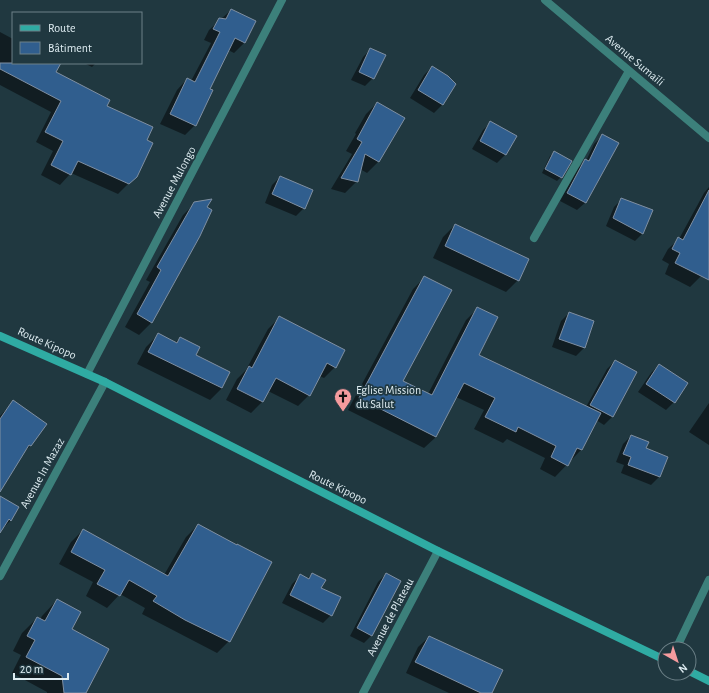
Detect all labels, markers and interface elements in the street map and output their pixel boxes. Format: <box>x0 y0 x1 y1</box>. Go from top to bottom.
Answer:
legend <box>12 12 142 64</box>
text: Route <box>48 22 75 34</box>
street label: Avenue Sumaïli <box>603 32 667 88</box>
text: Bâtiment <box>48 42 92 54</box>
street label: Avenue Mulongo <box>150 144 198 220</box>
street label: Route Kipopo <box>16 325 78 361</box>
place label: Eglise Mission du Salut <box>356 384 421 410</box>
church icon: Eglise Mission du Salut <box>333 387 353 412</box>
street label: Avenue In Mazaz <box>18 436 66 510</box>
street label: Route Kipopo <box>307 468 369 506</box>
street label: Avenue de Plateau <box>364 576 416 658</box>
north arrow <box>657 641 697 681</box>
scale bar <box>14 655 68 681</box>
text: N <box>677 662 689 675</box>
text: 20 m <box>20 663 43 675</box>

